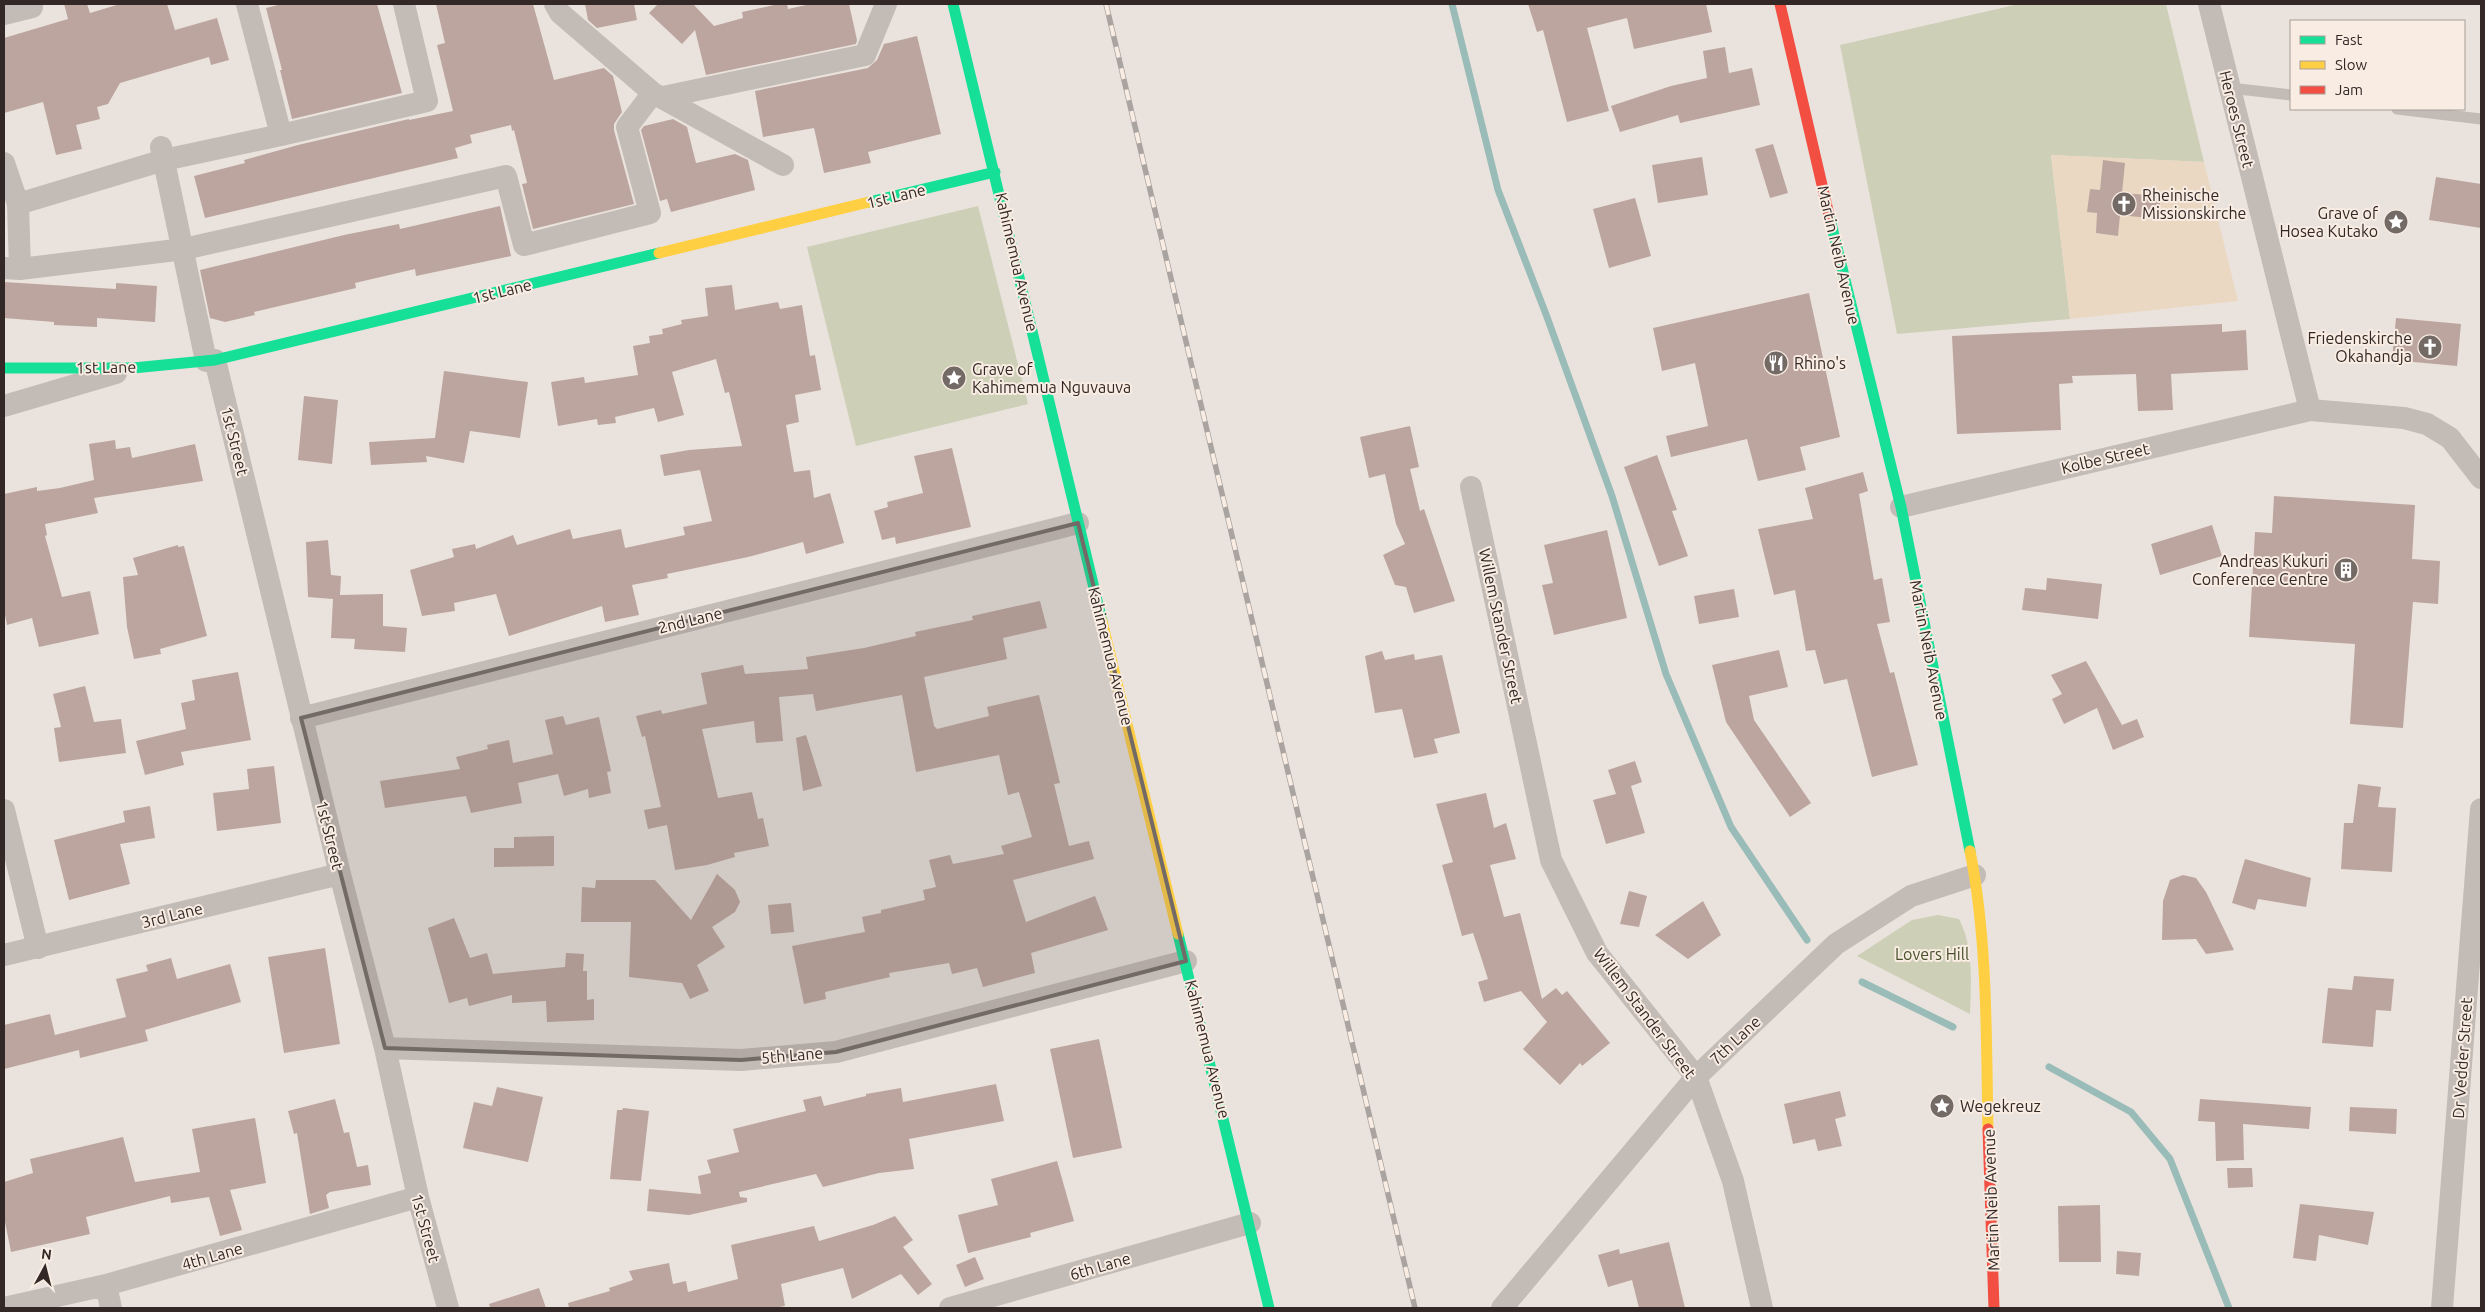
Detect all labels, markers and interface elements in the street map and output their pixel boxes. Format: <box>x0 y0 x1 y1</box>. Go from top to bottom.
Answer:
legend <box>2290 20 2465 110</box>
text: Fast <box>2335 31 2363 48</box>
text: Slow <box>2335 56 2368 73</box>
street label: Heroes Street <box>2216 69 2258 170</box>
text: Jam <box>2335 81 2363 98</box>
street label: 1st Lane <box>865 180 927 212</box>
street label: Martin Neib Avenue <box>1814 184 1864 326</box>
place label: Rheinische Missionskirche <box>2142 186 2246 222</box>
street label: Kahimemua Avenue <box>992 191 1042 333</box>
church icon: Rheinische Missionskirche <box>2111 191 2137 217</box>
place label: Grave of Hosea Kutako <box>2279 204 2379 240</box>
place icon: Grave of Hosea Kutako <box>2383 209 2409 235</box>
street label: 1st Lane <box>471 275 533 307</box>
place label: Friedenskirche Okahandja <box>2307 329 2412 365</box>
church icon: Friedenskirche Okahandja <box>2417 334 2443 360</box>
restaurant icon: Rhino's <box>1763 350 1789 376</box>
place label: Rhino's <box>1794 354 1846 372</box>
street label: 1st Lane <box>76 357 136 377</box>
place label: Grave of Kahimemua Nguvauva <box>972 360 1131 396</box>
place icon: Grave of Kahimemua Nguvauva <box>941 365 967 391</box>
street label: 1st Street <box>218 405 252 478</box>
street label: Kolbe Street <box>2059 439 2151 477</box>
street label: Willem Stander Street <box>1476 547 1526 706</box>
place label: Andreas Kukuri Conference Centre <box>2192 552 2328 588</box>
building icon: Andreas Kukuri Conference Centre <box>2333 557 2359 583</box>
street label: Martin Neib Avenue <box>1907 578 1951 722</box>
street label: Kahimemua Avenue <box>1085 585 1137 727</box>
street label: 2nd Lane <box>656 603 724 637</box>
street label: 1st Street <box>313 799 347 872</box>
street label: 3rd Lane <box>140 899 204 931</box>
street label: Willem Stander Street <box>1590 944 1700 1082</box>
park label: Lovers Hill <box>1895 945 1969 963</box>
street label: Kahimemua Avenue <box>1182 978 1234 1120</box>
street label: Dr Vedder Street <box>2449 996 2475 1119</box>
street label: 7th Lane <box>1706 1012 1764 1068</box>
street label: 5th Lane <box>760 1043 824 1067</box>
place icon: Wegekreuz <box>1929 1093 1955 1119</box>
place label: Wegekreuz <box>1960 1097 2041 1115</box>
street label: Martin Neib Avenue <box>1980 1129 2002 1271</box>
street label: 1st Street <box>408 1192 444 1265</box>
street label: 4th Lane <box>179 1239 245 1273</box>
north arrow <box>20 1242 70 1292</box>
text: N <box>40 1246 53 1263</box>
street label: 6th Lane <box>1067 1249 1133 1283</box>

